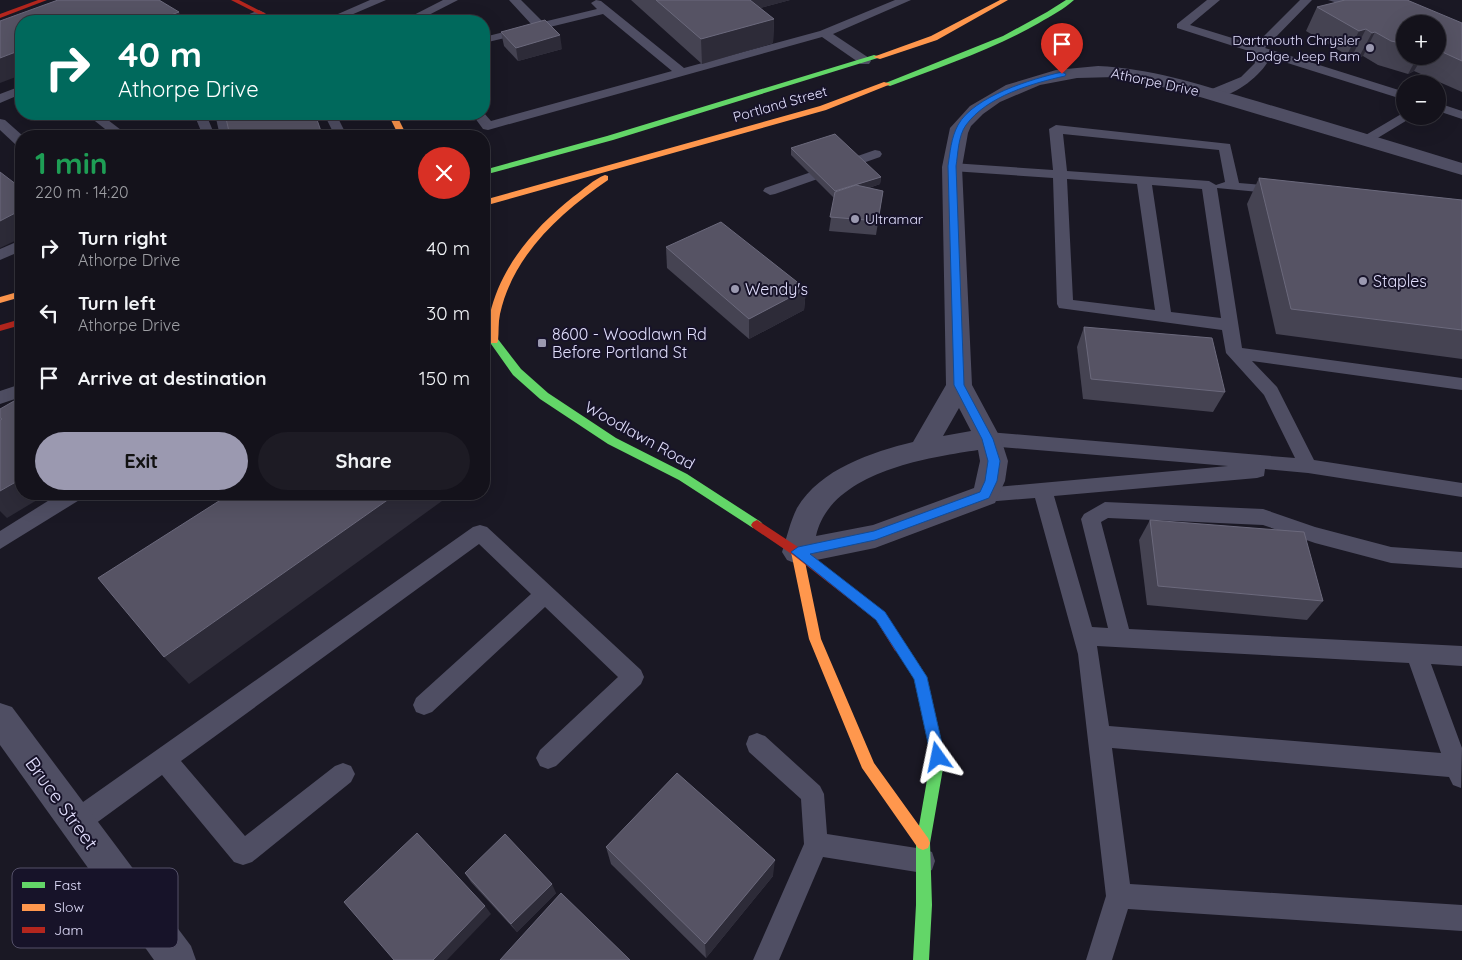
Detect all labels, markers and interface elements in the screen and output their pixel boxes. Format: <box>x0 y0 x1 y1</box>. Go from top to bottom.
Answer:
map controls <box>1396 15 1446 125</box>
button: + <box>1396 15 1446 65</box>
pin <box>1041 23 1083 74</box>
icon: arrive <box>1048 30 1076 58</box>
place label: Dartmouth Chrysler Dodge Jeep Ram <box>1232 31 1361 65</box>
text: 40 m <box>118 32 202 76</box>
icon: right <box>35 35 100 100</box>
marker: Dartmouth Chrysler Dodge Jeep Ram <box>1364 42 1376 54</box>
street label: Athorpe Drive <box>1109 64 1201 100</box>
text: Athorpe Drive <box>118 75 259 103</box>
button: − <box>1396 75 1446 125</box>
street label: Portland Street <box>731 82 829 126</box>
text: 1 min <box>35 144 108 182</box>
button: close <box>418 147 470 199</box>
text: 220 m · 14:20 <box>35 182 129 202</box>
place label: Ultramar <box>865 210 924 228</box>
marker: Ultramar <box>849 213 861 225</box>
text: Turn right <box>78 226 167 250</box>
icon: right <box>35 234 63 262</box>
text: 40 m <box>426 236 470 260</box>
text: Athorpe Drive <box>78 250 180 270</box>
place label: Staples <box>1373 271 1427 291</box>
marker: Staples <box>1357 275 1369 287</box>
place label: Wendy's <box>745 279 808 299</box>
marker: Wendy's <box>729 283 741 295</box>
text: Turn left <box>78 291 156 315</box>
icon: left <box>35 299 63 327</box>
text: 30 m <box>426 301 470 325</box>
text: Athorpe Drive <box>78 315 180 335</box>
place label: 8600 - Woodlawn Rd Before Portland St <box>552 324 707 362</box>
marker: 8600 - Woodlawn Rd Before Portland St <box>536 337 548 349</box>
icon: arrive <box>35 364 63 392</box>
text: Arrive at destination <box>78 366 267 390</box>
text: 150 m <box>419 366 470 390</box>
street label: Woodlawn Road <box>581 396 699 474</box>
button: Exit <box>35 432 248 490</box>
button: Share <box>258 432 470 490</box>
position arrow <box>911 730 963 782</box>
street label: Bruce Street <box>20 752 104 854</box>
legend <box>12 868 178 948</box>
text: Fast <box>54 876 82 894</box>
text: Slow <box>54 898 84 916</box>
text: Jam <box>54 921 83 939</box>

